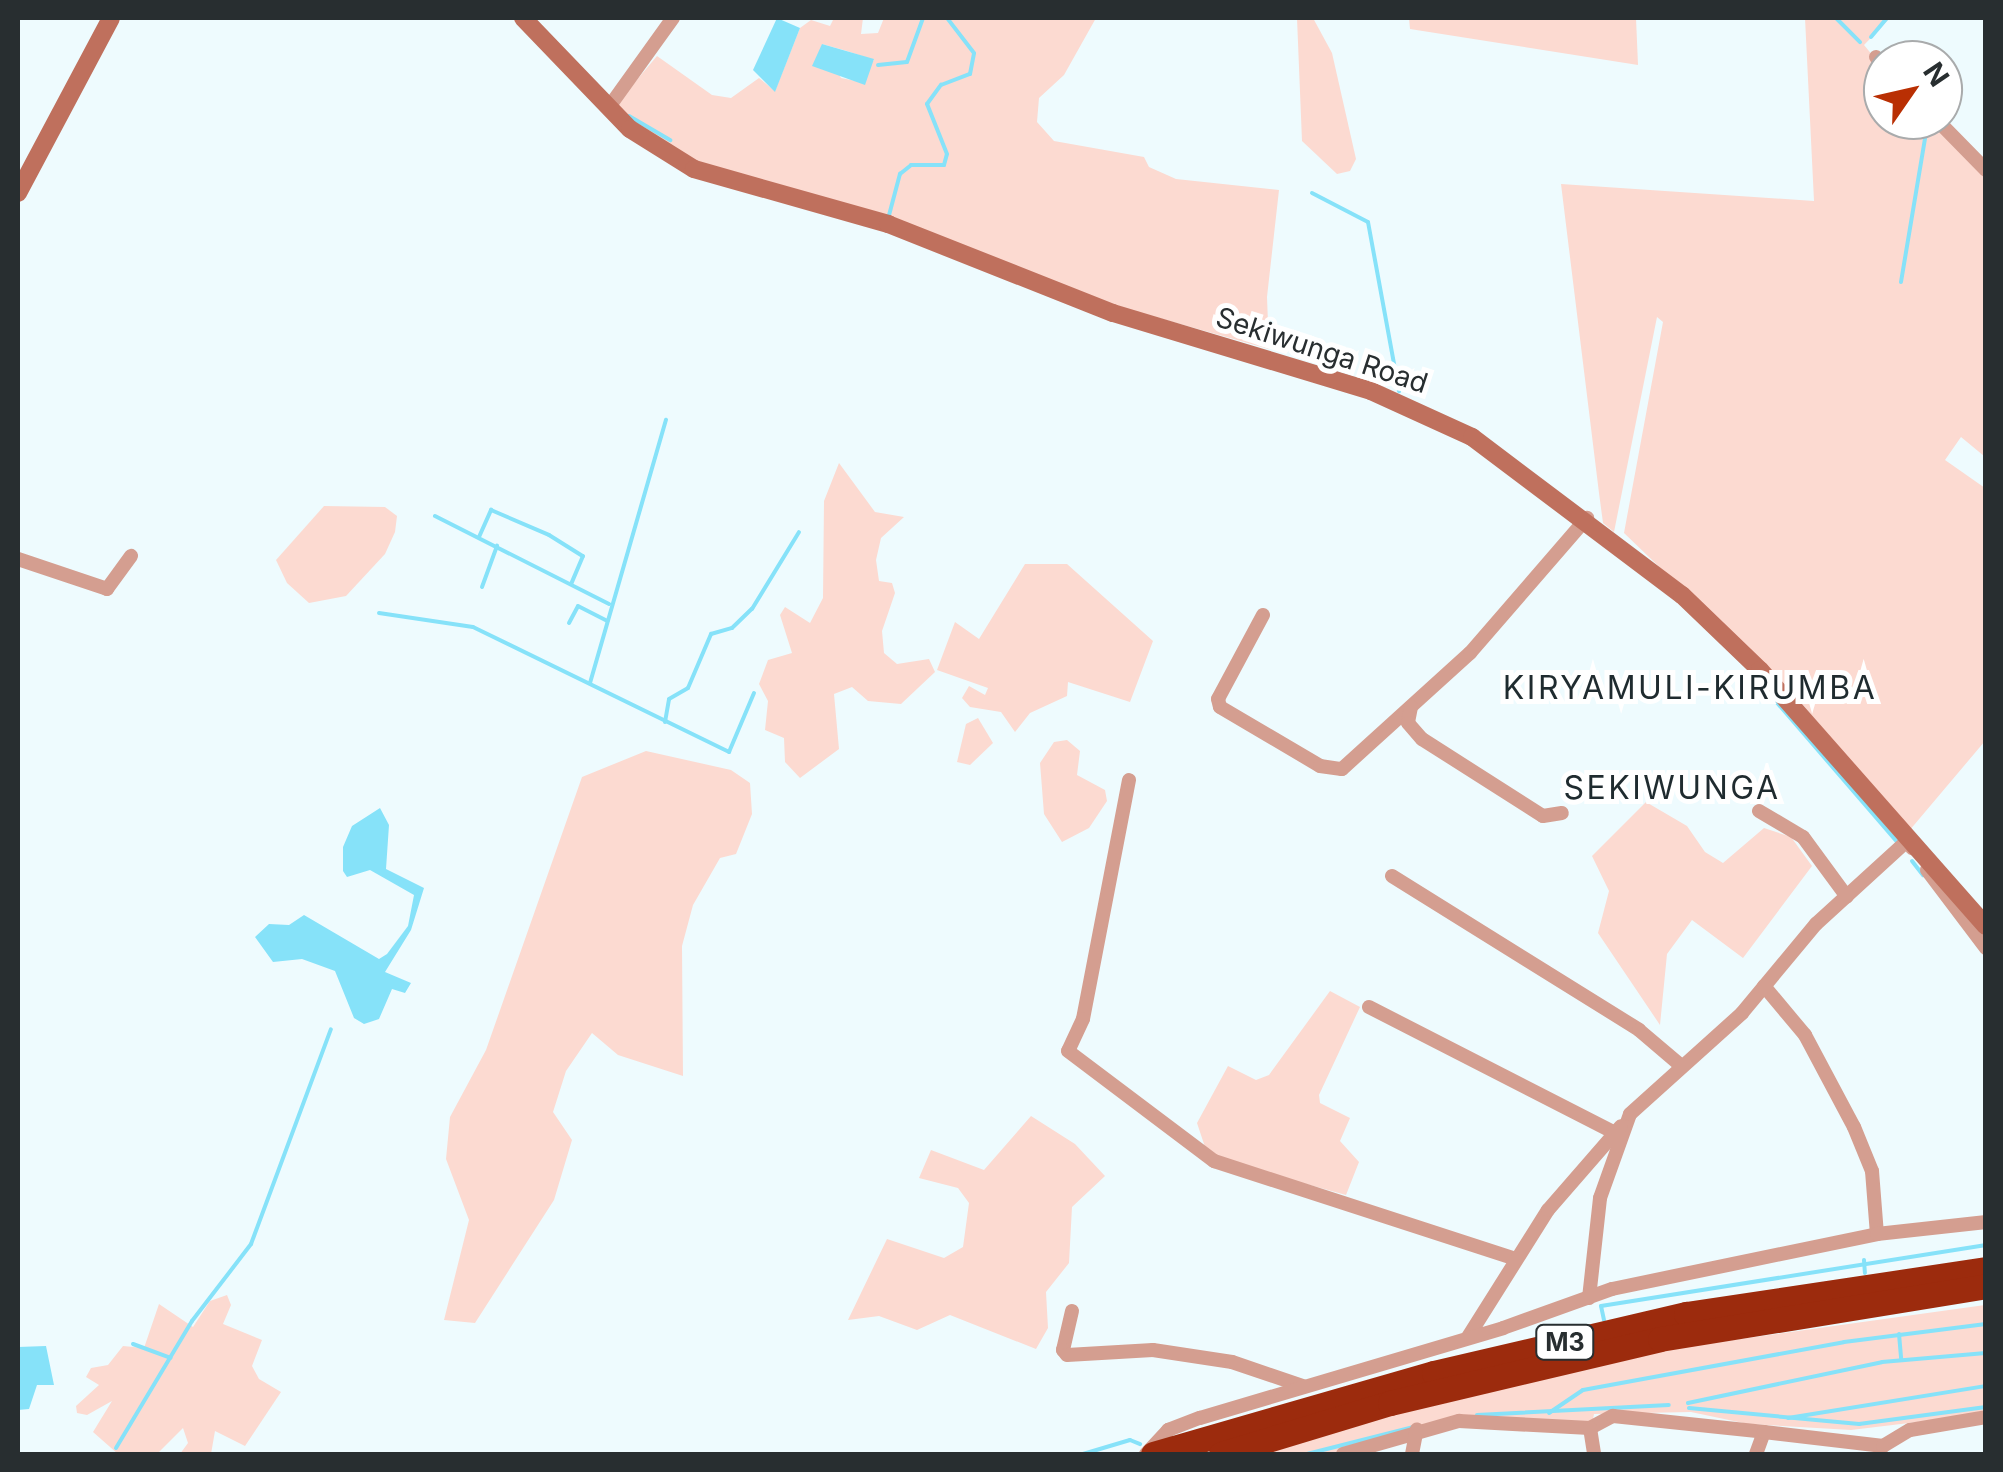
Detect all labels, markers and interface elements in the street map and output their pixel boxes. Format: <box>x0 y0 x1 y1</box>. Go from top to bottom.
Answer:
north arrow <box>1863 40 1963 140</box>
text: N <box>1916 56 1956 93</box>
street label: Sekiwunga Road <box>1212 300 1432 400</box>
district label: KIRYAMULI-KIRUMBA <box>1503 669 1877 707</box>
district label: SEKIWUNGA <box>1563 769 1781 807</box>
road number: M3 <box>1535 1322 1595 1362</box>

